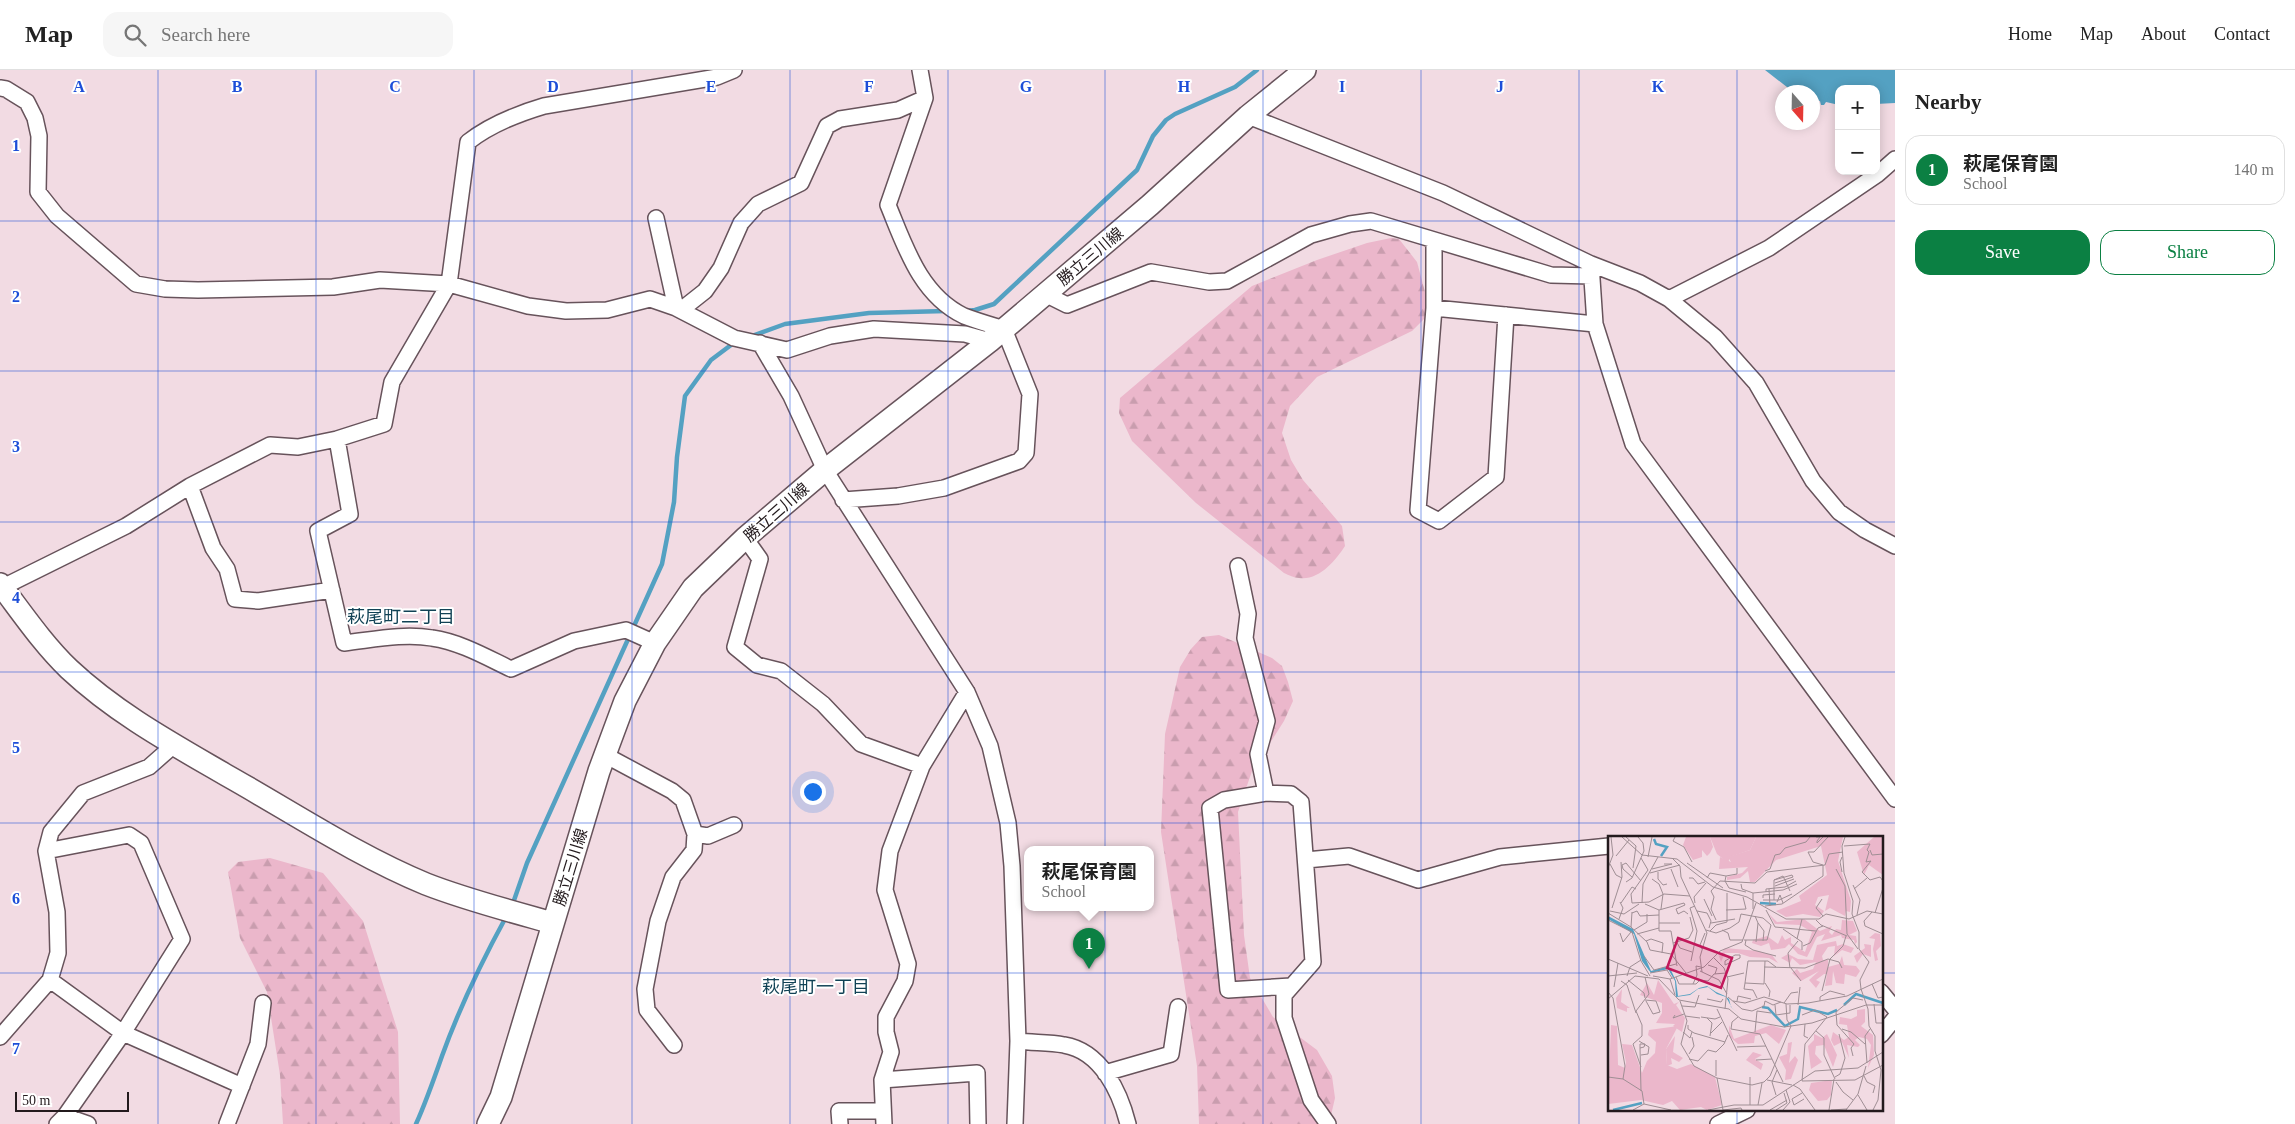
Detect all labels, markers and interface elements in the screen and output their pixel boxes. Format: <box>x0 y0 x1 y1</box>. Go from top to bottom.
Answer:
search box <box>103 12 453 57</box>
text: Map <box>25 21 73 47</box>
icon: search <box>121 21 149 49</box>
text: Search here <box>161 24 250 45</box>
text: Home <box>2008 24 2052 44</box>
text: Map <box>2080 24 2113 44</box>
text: About <box>2141 24 2186 44</box>
text: Contact <box>2214 24 2270 44</box>
text: A <box>73 78 85 95</box>
text: B <box>232 78 243 95</box>
text: C <box>389 78 401 95</box>
text: D <box>547 78 559 95</box>
text: E <box>706 78 716 95</box>
text: F <box>864 78 874 95</box>
text: G <box>1020 78 1033 95</box>
text: H <box>1178 78 1191 95</box>
text: I <box>1339 78 1345 95</box>
text: J <box>1496 78 1504 95</box>
text: K <box>1652 78 1665 95</box>
north arrow <box>1775 85 1820 130</box>
map controls <box>1835 85 1880 175</box>
button: + <box>1835 85 1880 130</box>
text: Nearby <box>1915 90 1982 114</box>
button: − <box>1835 130 1880 175</box>
text: 1 <box>12 137 20 154</box>
text: 萩尾保育園 <box>1963 153 2058 174</box>
text: 1 <box>1928 161 1936 178</box>
text: 140 m <box>2234 161 2274 178</box>
text: School <box>1963 175 2007 192</box>
street label: 勝立三川線 <box>1054 224 1126 289</box>
button: Save <box>1915 230 2090 275</box>
button: Share <box>2100 230 2275 275</box>
text: 2 <box>12 288 20 305</box>
text: 3 <box>12 438 20 455</box>
street label: 勝立三川線 <box>741 480 812 545</box>
text: 4 <box>12 589 20 606</box>
district label: 萩尾町二丁目 <box>347 607 455 627</box>
text: 5 <box>12 739 20 756</box>
your location <box>800 779 826 805</box>
street label: 勝立三川線 <box>551 826 590 908</box>
inset map <box>1608 836 1882 1112</box>
popup <box>1024 846 1154 911</box>
text: 萩尾保育園 <box>1041 861 1137 882</box>
text: School <box>1041 883 1086 900</box>
text: 6 <box>12 890 20 907</box>
pin: 1 <box>1073 928 1105 969</box>
district label: 萩尾町一丁目 <box>762 977 870 997</box>
text: 7 <box>12 1040 20 1057</box>
scale bar <box>15 1089 129 1112</box>
text: 50 m <box>22 1093 50 1108</box>

